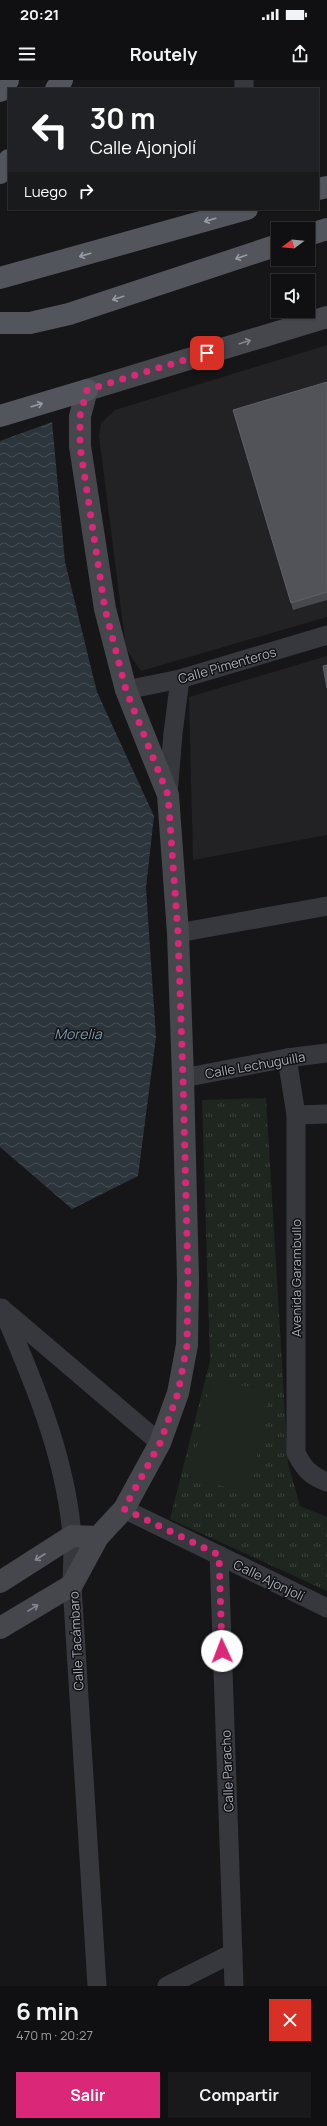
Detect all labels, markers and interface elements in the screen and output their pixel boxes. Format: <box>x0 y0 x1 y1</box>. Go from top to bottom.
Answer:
text: 20:21 <box>20 4 59 25</box>
text: Routely <box>130 42 197 66</box>
icon: menu <box>16 43 38 65</box>
icon: share <box>289 43 311 65</box>
text: 30 m <box>90 99 155 137</box>
icon: left <box>24 104 76 156</box>
text: Calle Ajonjolí <box>90 135 196 159</box>
icon: right <box>75 180 97 202</box>
text: Luego <box>24 181 67 202</box>
one-way arrow <box>203 216 216 224</box>
north arrow <box>271 222 315 266</box>
map controls <box>271 222 315 318</box>
one-way arrow <box>78 251 91 259</box>
one-way arrow <box>235 254 247 262</box>
button: sound <box>271 274 315 318</box>
one-way arrow <box>112 295 124 303</box>
pin <box>190 336 224 370</box>
one-way arrow <box>238 338 251 345</box>
icon: arrive <box>196 342 218 364</box>
one-way arrow <box>31 401 44 408</box>
street label: Calle Pimenteros <box>176 642 278 688</box>
water label: Morelia <box>54 1024 103 1043</box>
street label: Calle Lechuguilla <box>203 1047 307 1083</box>
street label: Avenida Garambullo <box>287 1219 305 1337</box>
one-way arrow <box>34 1553 45 1561</box>
street label: Calle Ajonjolí <box>231 1555 307 1605</box>
street label: Calle Tacámbaro <box>64 1591 88 1691</box>
one-way arrow <box>27 1604 39 1612</box>
position arrow <box>201 1630 243 1672</box>
street label: Calle Paracho <box>217 1729 237 1812</box>
text: 6 min <box>16 1994 79 2027</box>
button: close <box>269 1999 311 2041</box>
text: 470 m · 20:27 <box>16 2026 93 2044</box>
button: Salir <box>16 2072 160 2118</box>
button: Compartir <box>168 2072 311 2118</box>

